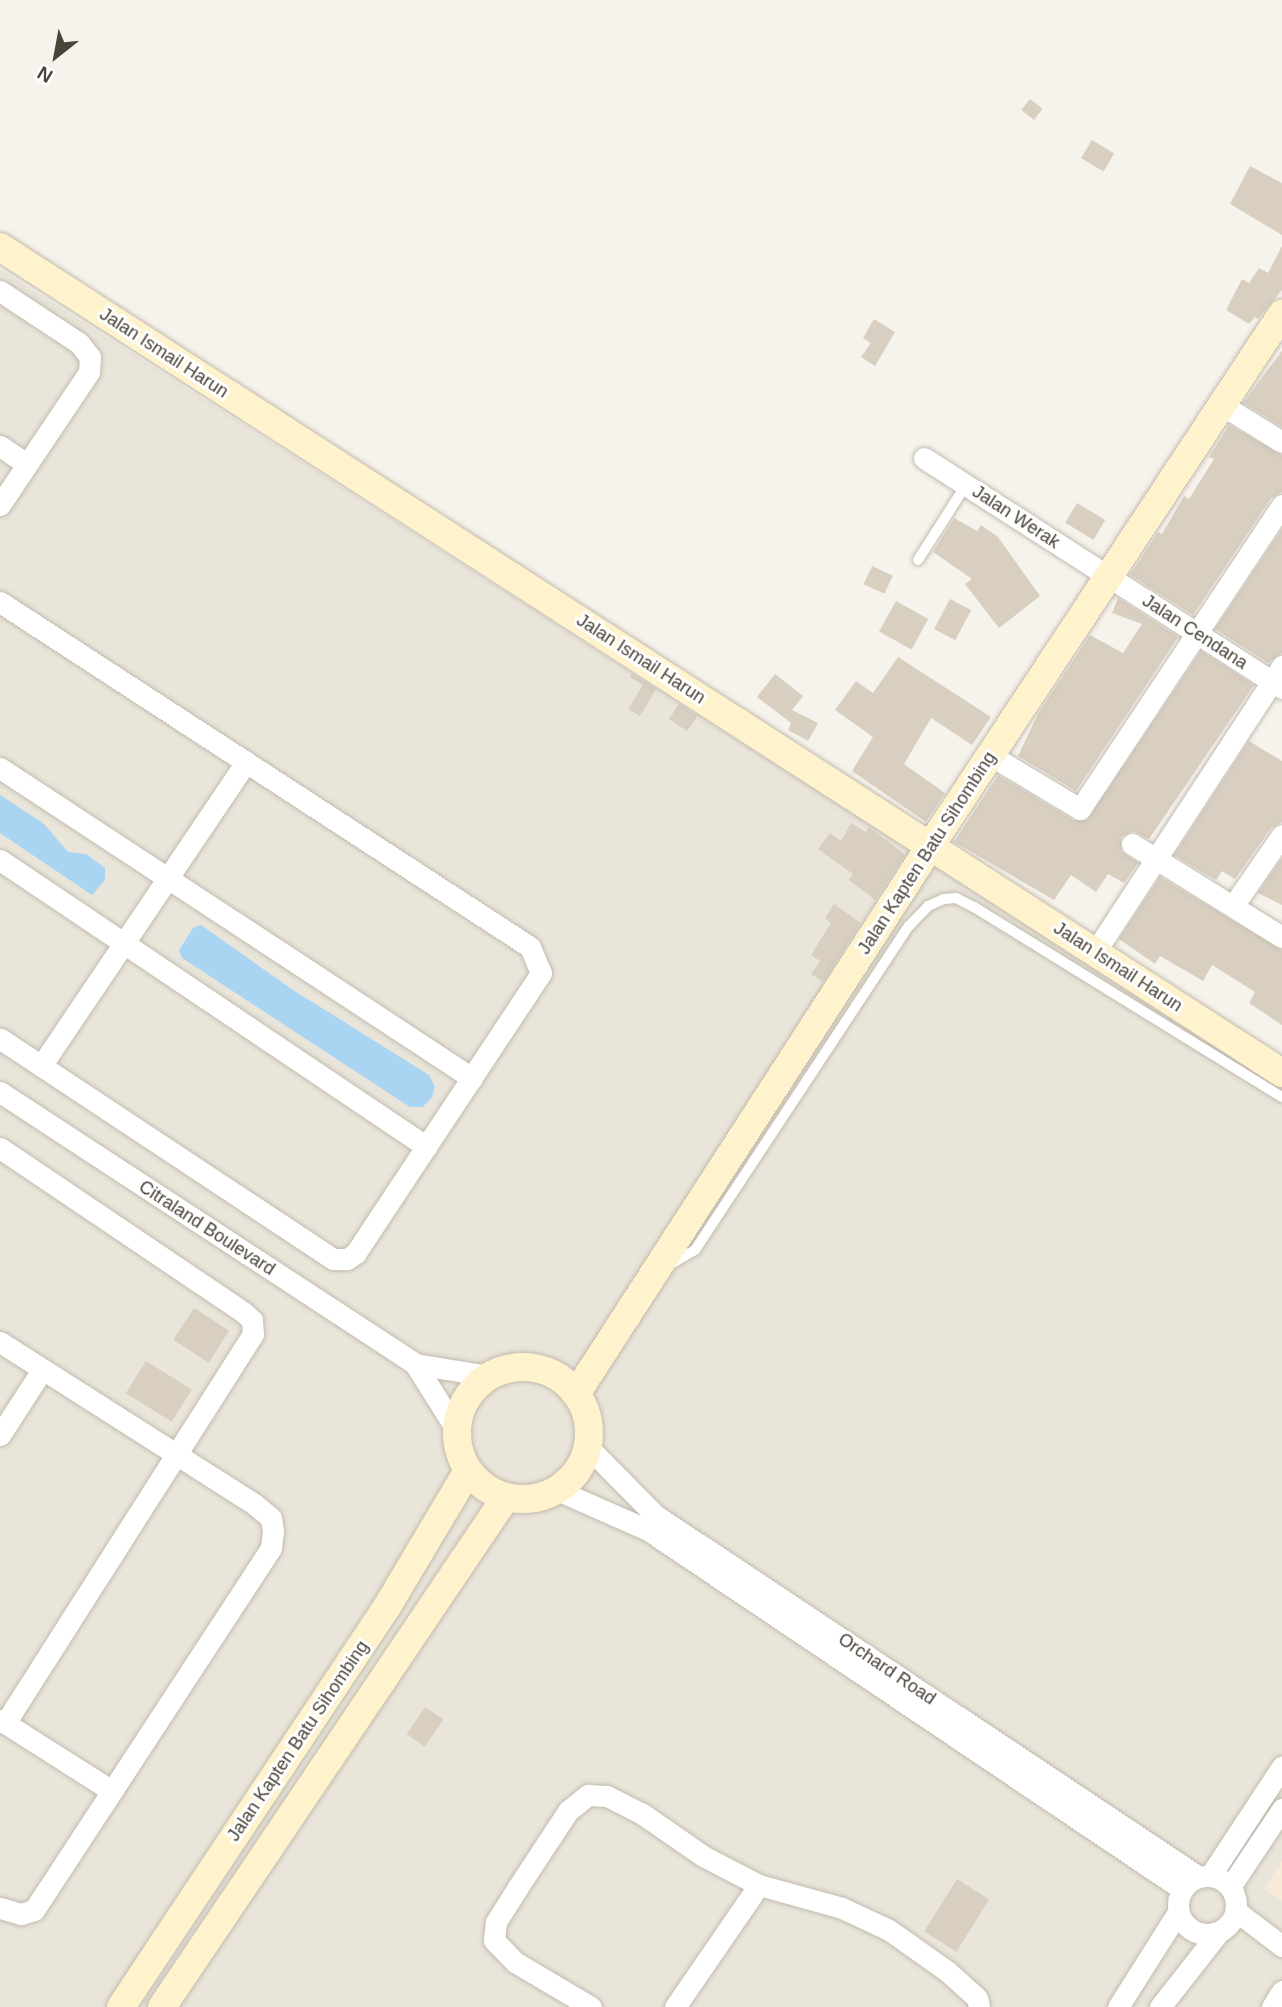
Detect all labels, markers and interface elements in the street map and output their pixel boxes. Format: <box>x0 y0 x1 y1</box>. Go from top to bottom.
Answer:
north arrow <box>21 21 91 91</box>
text: N <box>34 62 56 87</box>
street label: Jalan Ismail Harun <box>96 303 232 403</box>
street label: Jalan Werak <box>968 481 1064 553</box>
street label: Jalan Cendana <box>1138 590 1252 674</box>
street label: Jalan Ismail Harun <box>573 609 709 709</box>
street label: Jalan Kapten Batu Sihombing <box>853 748 1001 958</box>
street label: Jalan Ismail Harun <box>1050 917 1186 1017</box>
street label: Citraland Boulevard <box>135 1176 279 1280</box>
street label: Orchard Road <box>834 1628 940 1710</box>
street label: Jalan Kapten Batu Sihombing <box>223 1637 373 1845</box>

